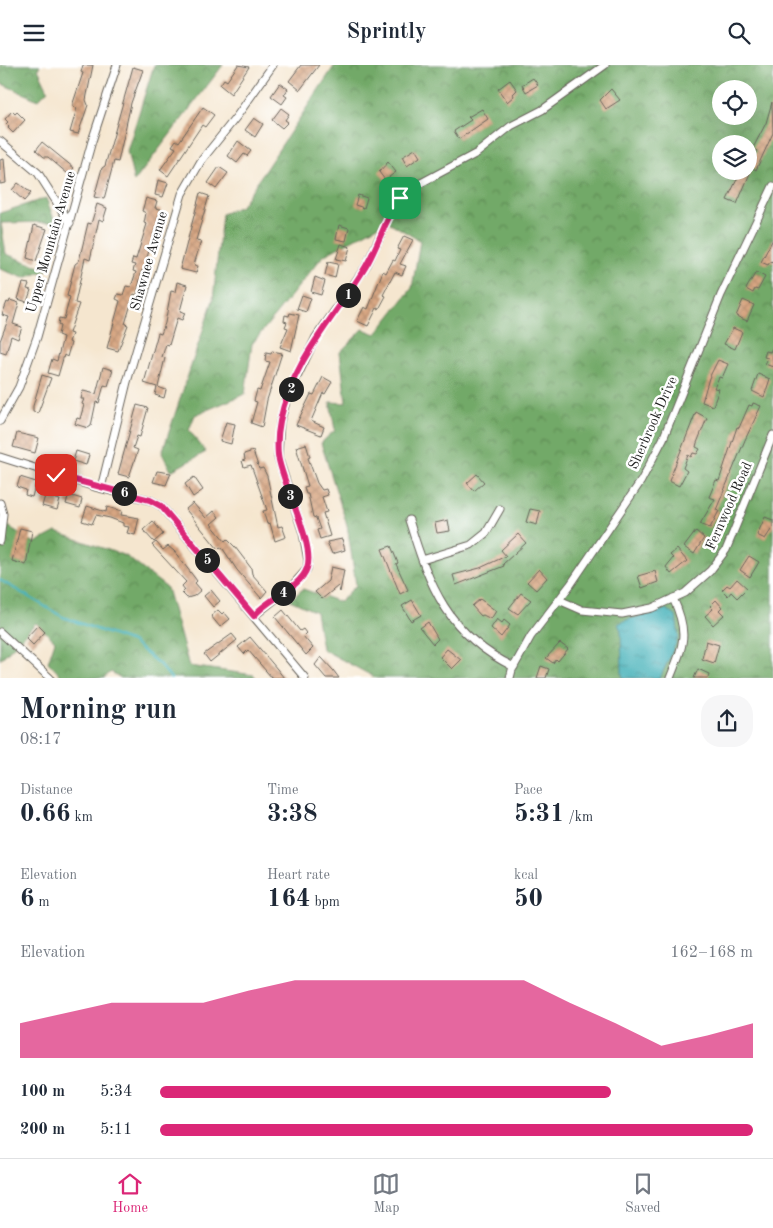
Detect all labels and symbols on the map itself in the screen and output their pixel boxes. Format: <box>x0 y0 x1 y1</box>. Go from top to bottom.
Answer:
street label: Upper Mountain Avenue <box>24 170 78 314</box>
pin <box>379 177 421 219</box>
street label: Shawnee Avenue <box>128 210 170 312</box>
pin: 1 <box>336 283 360 307</box>
street label: Sherbrook Drive <box>626 374 680 472</box>
pin: 2 <box>278 377 304 401</box>
pin <box>35 454 77 496</box>
street label: Fernwood Road <box>703 460 755 552</box>
pin: 6 <box>112 481 136 505</box>
pin: 3 <box>278 483 302 509</box>
pin: 5 <box>194 547 220 573</box>
pin: 4 <box>270 581 296 605</box>

